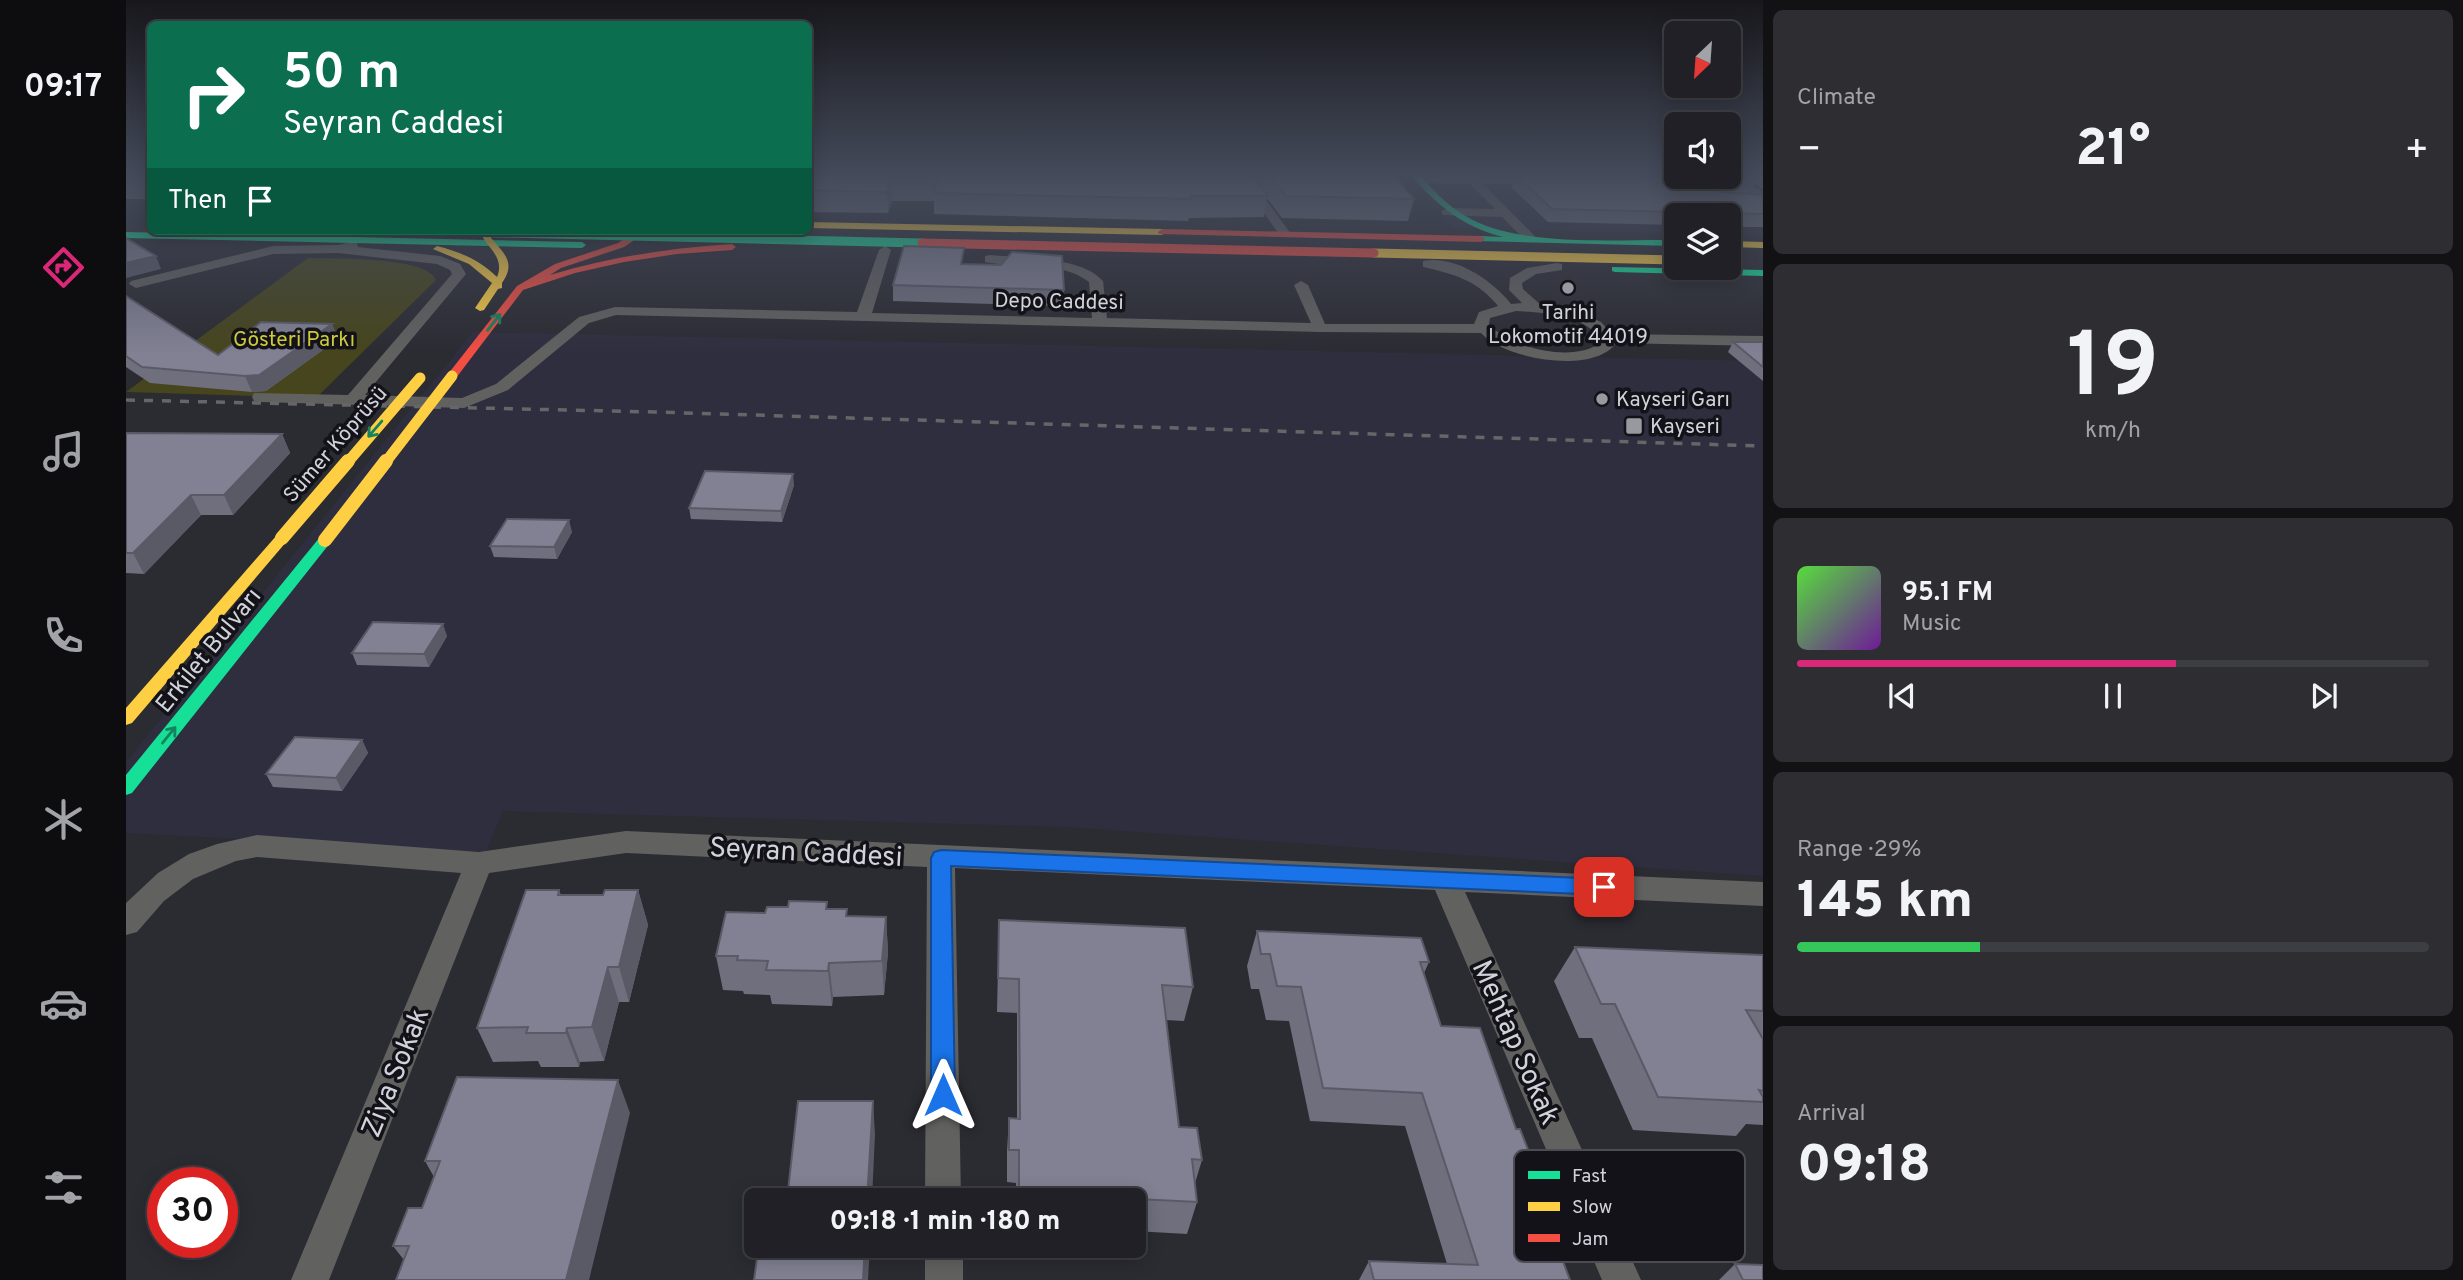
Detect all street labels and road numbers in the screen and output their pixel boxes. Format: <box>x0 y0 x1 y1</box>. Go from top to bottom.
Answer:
street label: Depo Caddesi <box>994 288 1124 317</box>
street label: Sümer Köprüsü <box>278 381 394 509</box>
street label: Erkilet Bulvarı <box>150 583 269 720</box>
street label: Seyran Caddesi <box>708 831 903 877</box>
street label: Mehtap Sokak <box>1462 955 1567 1131</box>
street label: Ziya Sokak <box>355 1003 439 1143</box>

